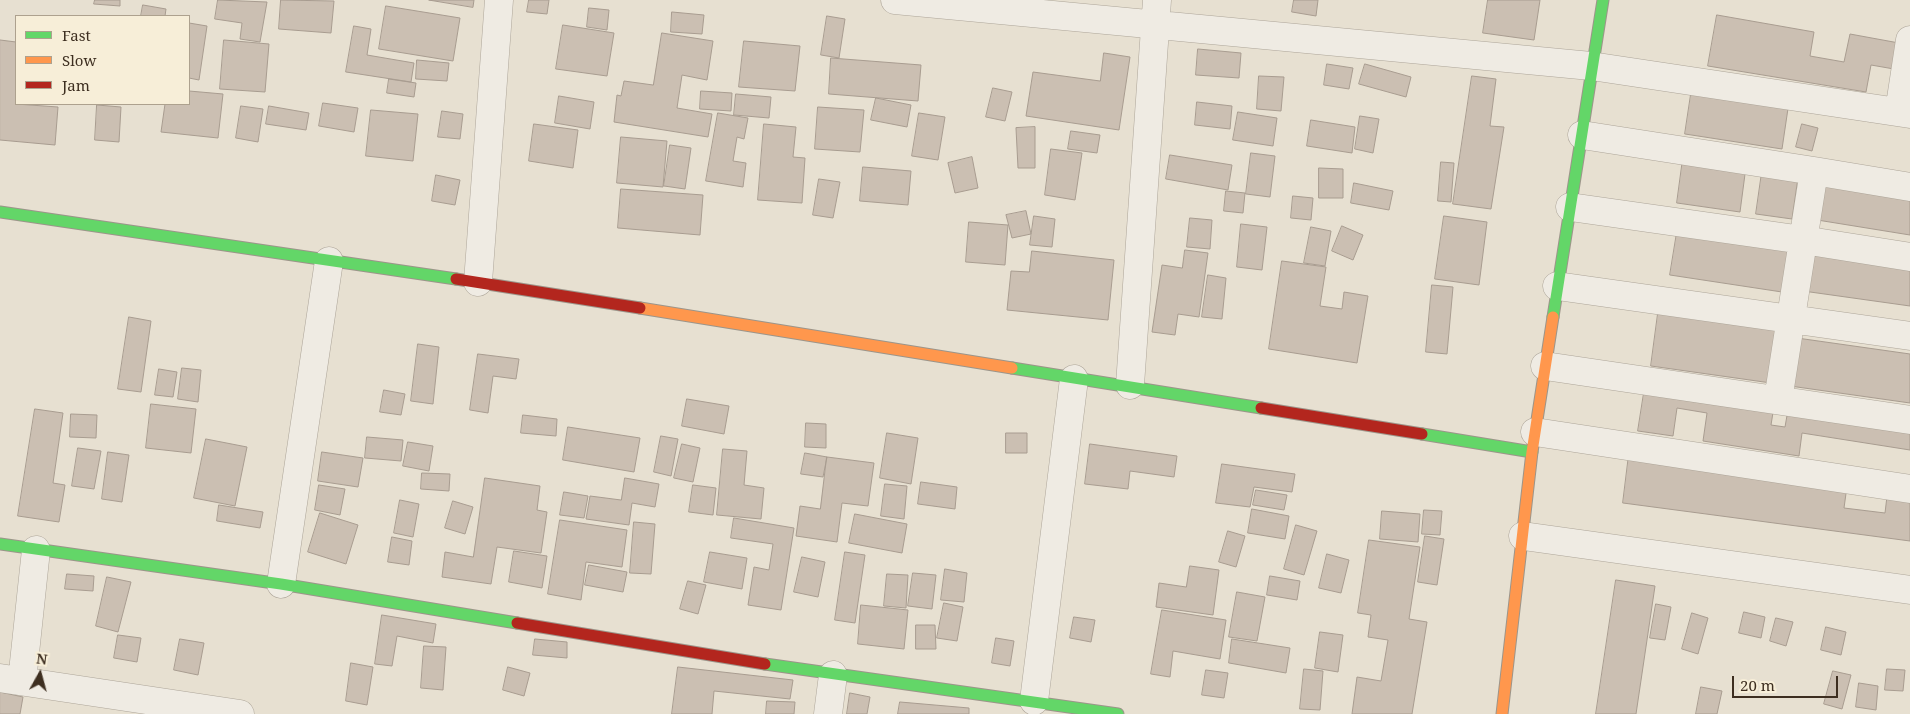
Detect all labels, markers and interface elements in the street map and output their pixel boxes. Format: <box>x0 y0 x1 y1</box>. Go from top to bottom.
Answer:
legend <box>15 15 190 105</box>
text: Fast <box>62 25 91 45</box>
text: Slow <box>62 50 96 70</box>
text: Jam <box>62 75 90 95</box>
north arrow <box>15 649 65 699</box>
text: N <box>35 649 49 669</box>
scale bar <box>1735 666 1841 698</box>
text: 20 m <box>1740 675 1775 695</box>

